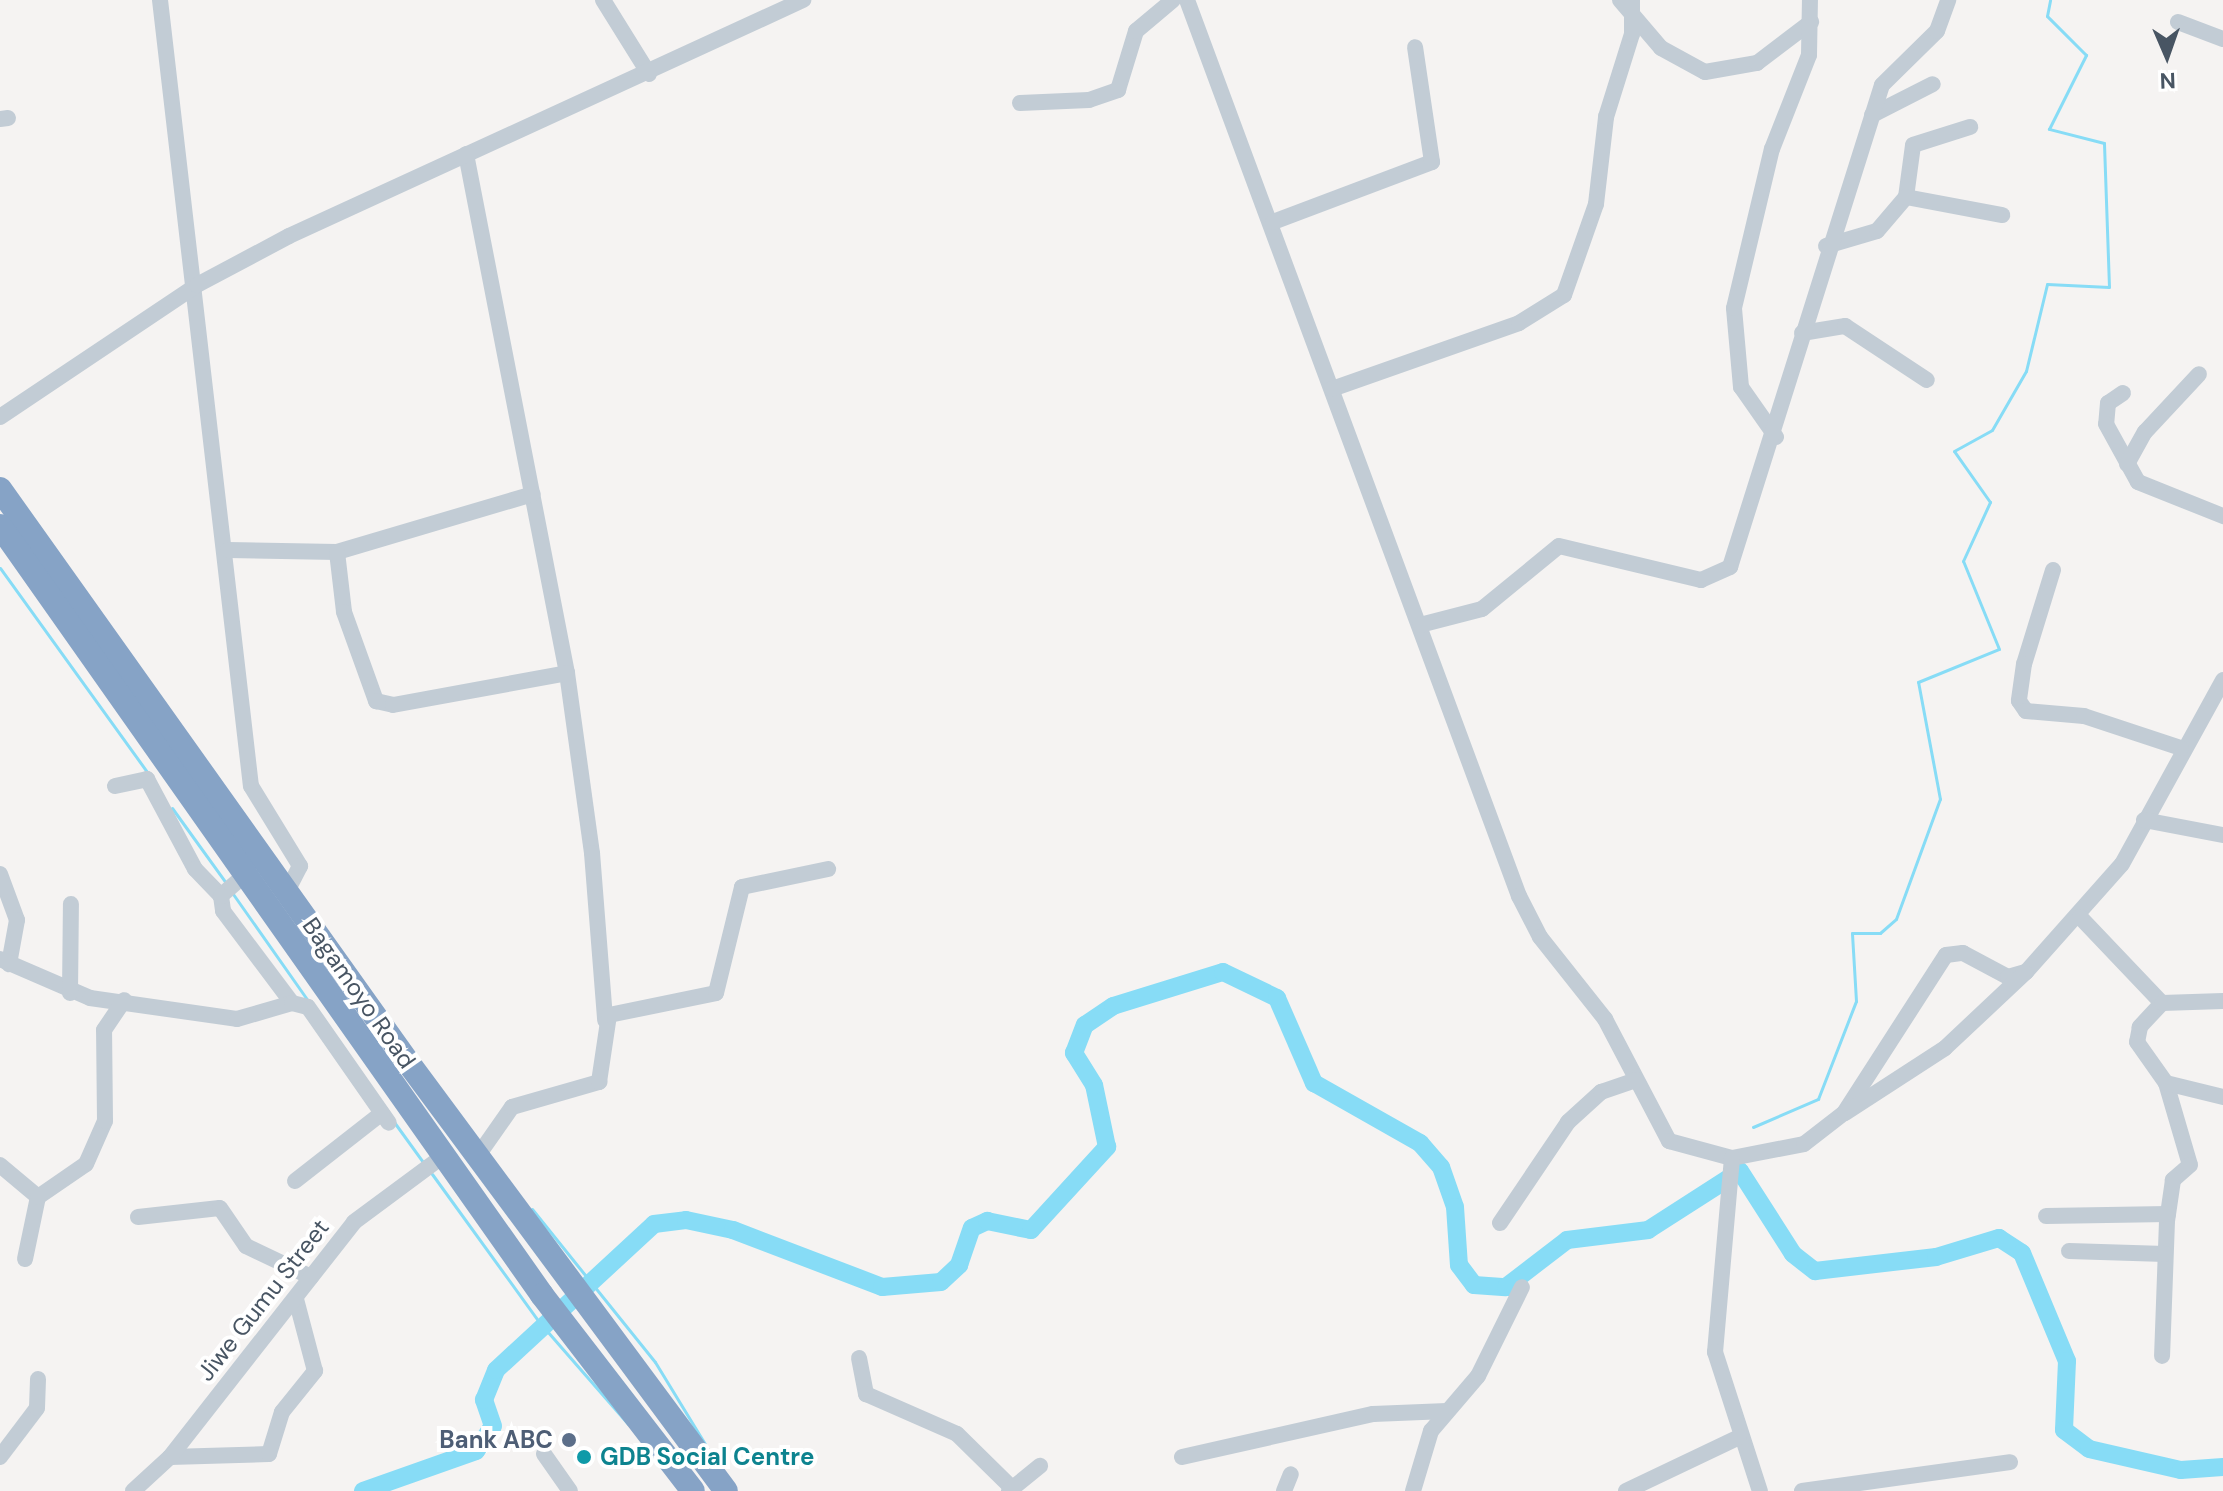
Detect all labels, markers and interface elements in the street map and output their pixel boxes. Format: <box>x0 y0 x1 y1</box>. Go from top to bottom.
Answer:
north arrow <box>2127 16 2207 96</box>
text: N <box>2159 66 2176 95</box>
street label: Bagamoyo Road <box>296 912 422 1074</box>
street label: Jiwe Gumu Street <box>191 1213 335 1387</box>
place label: Bank ABC <box>439 1426 553 1454</box>
marker: Bank ABC <box>560 1431 578 1449</box>
place label: GDB Social Centre <box>600 1443 814 1471</box>
marker: GDB Social Centre <box>575 1448 593 1466</box>

